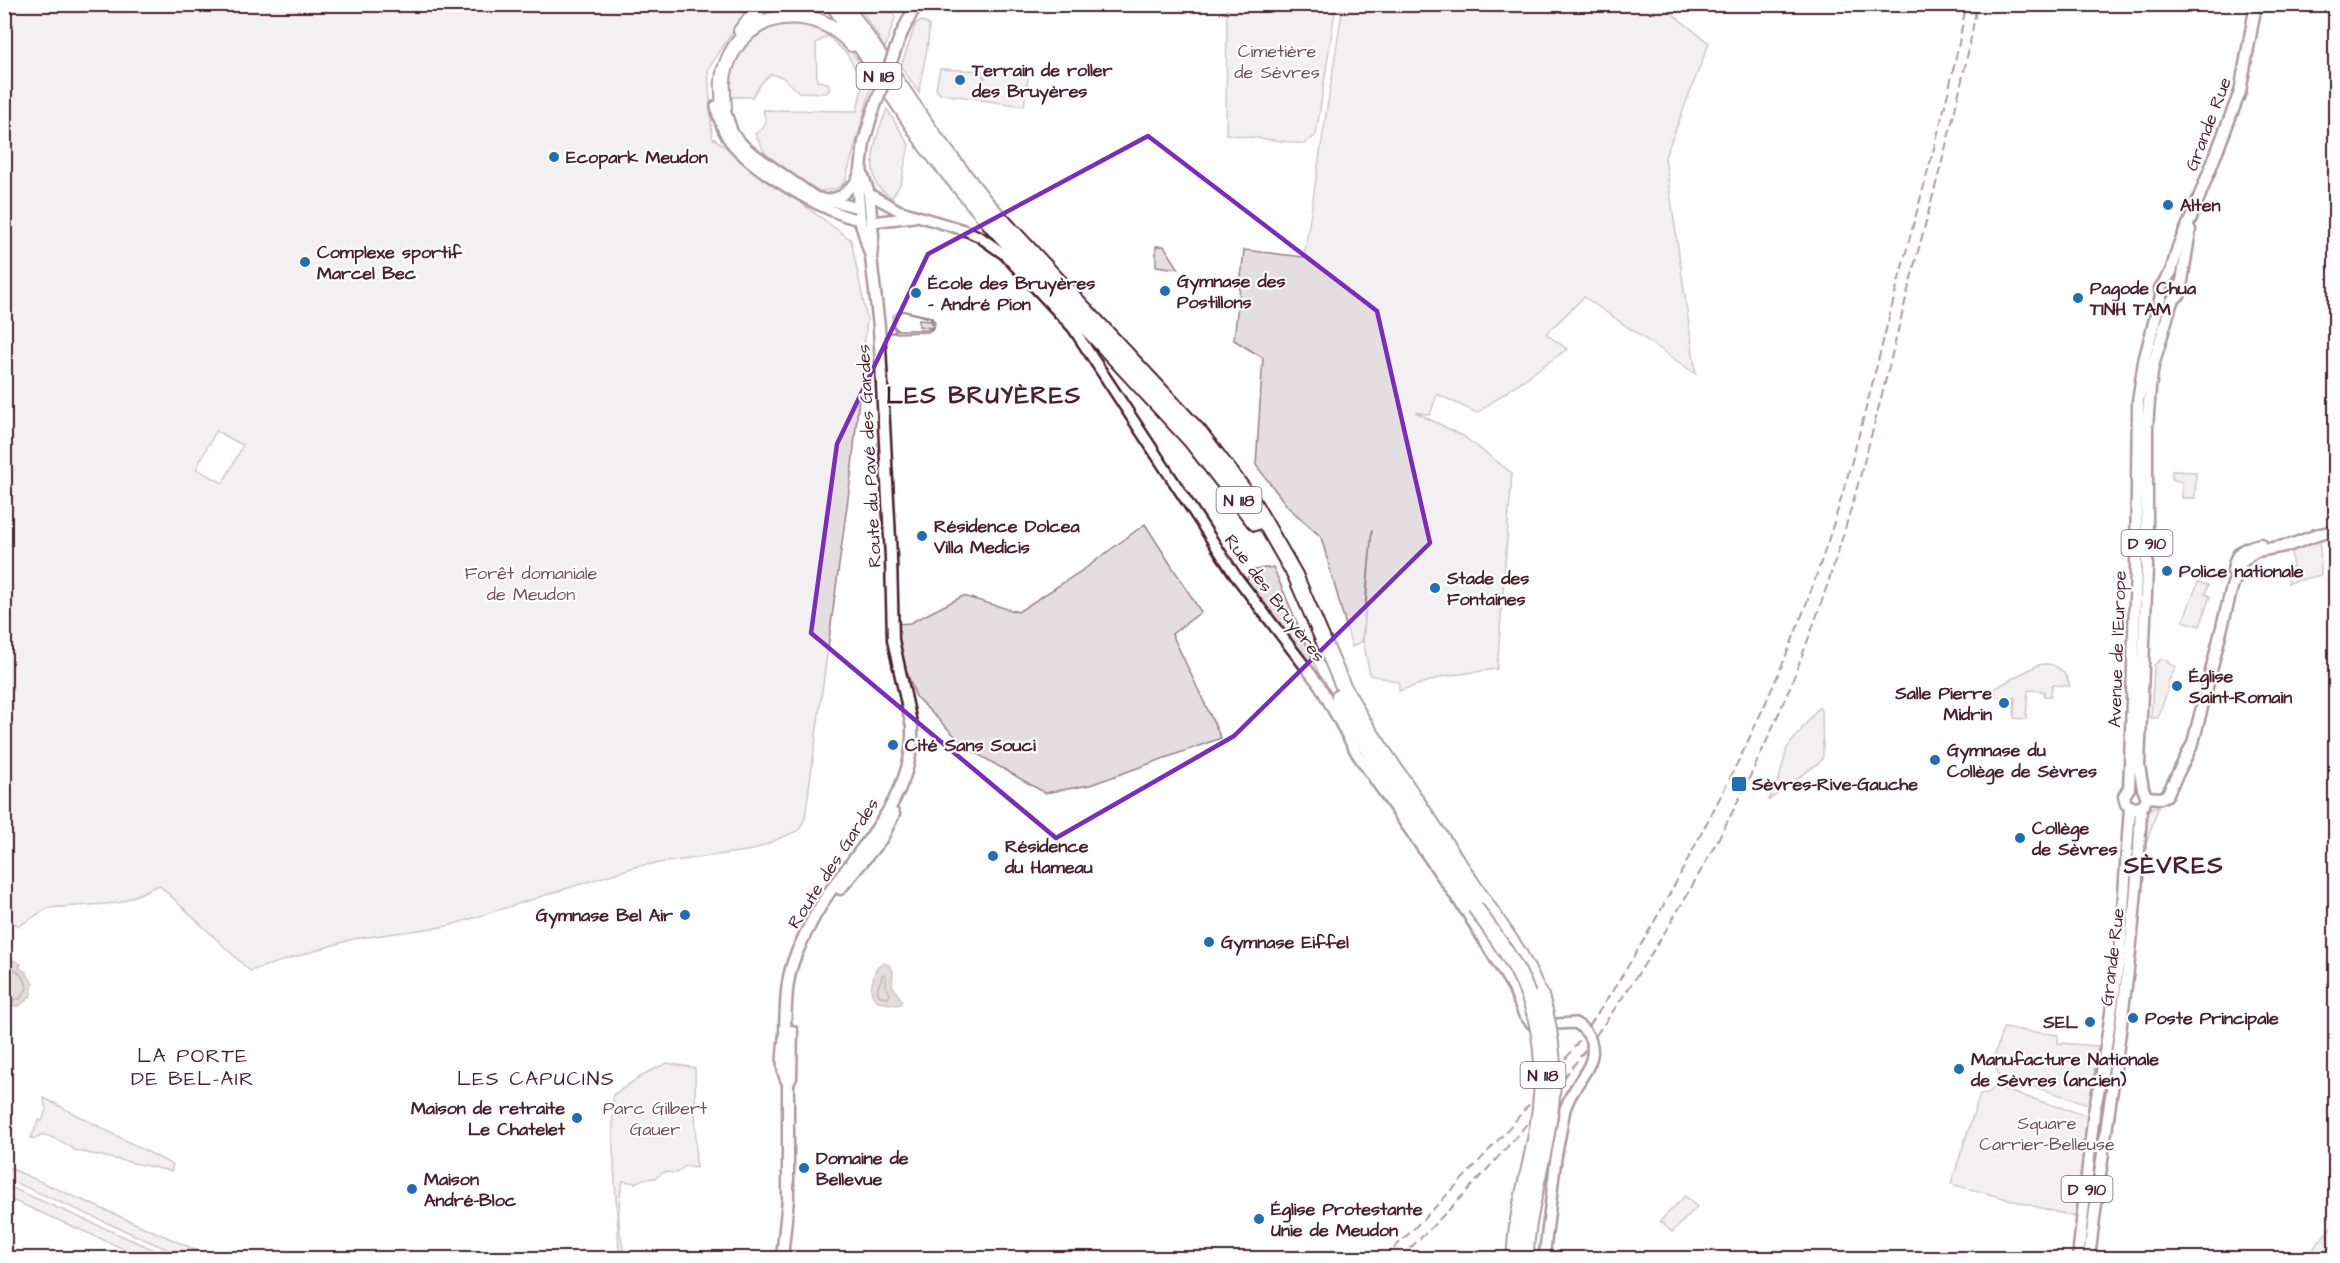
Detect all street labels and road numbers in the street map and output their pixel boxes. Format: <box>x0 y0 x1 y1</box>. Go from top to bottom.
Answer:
road number: N 118 <box>856 63 902 89</box>
street label: Grande Rue <box>2179 74 2238 175</box>
street label: Route du Pavé des Gardes <box>851 344 888 568</box>
road number: N 118 <box>1216 487 1262 513</box>
street label: Rue des Bruyères <box>1217 529 1331 668</box>
road number: D 910 <box>2122 530 2172 556</box>
street label: Avenue de l'Europe <box>2102 570 2133 728</box>
street label: Route des Gardes <box>782 793 885 933</box>
street label: Grande Rue <box>2094 906 2131 1007</box>
road number: N 118 <box>1520 1062 1566 1088</box>
road number: D 910 <box>2062 1176 2112 1202</box>

